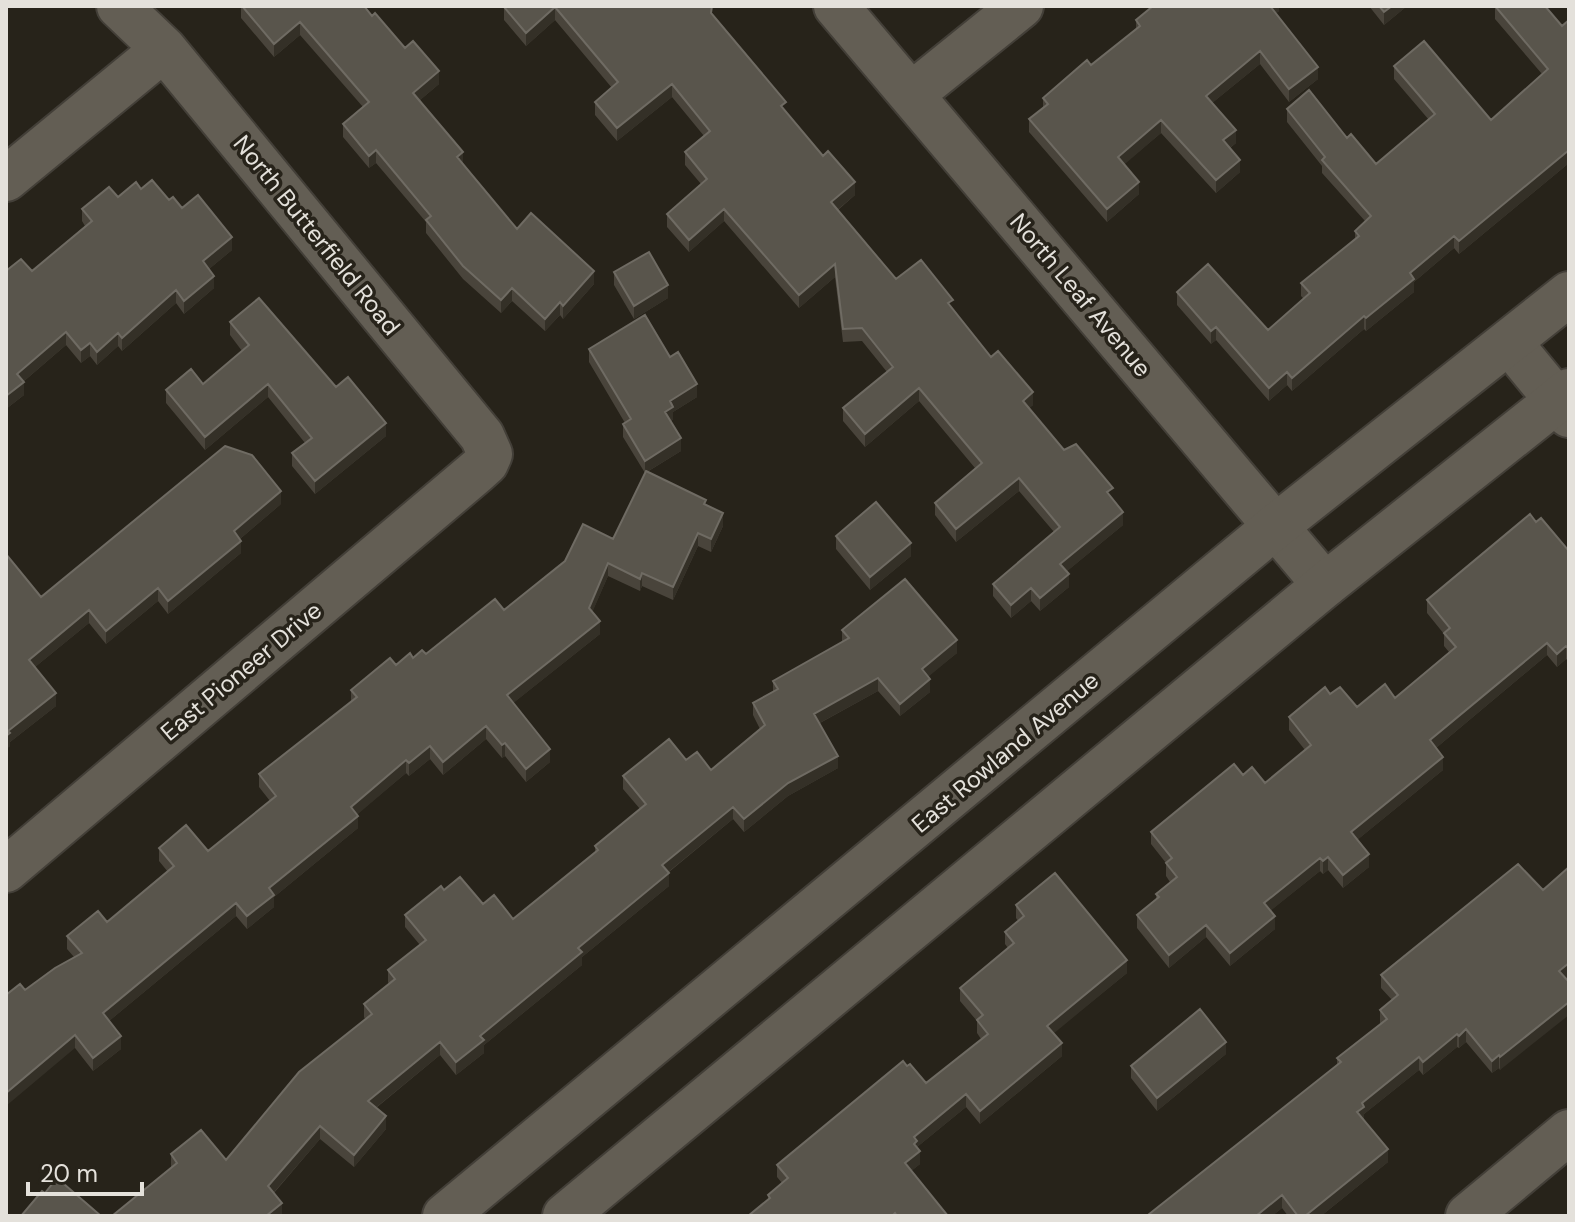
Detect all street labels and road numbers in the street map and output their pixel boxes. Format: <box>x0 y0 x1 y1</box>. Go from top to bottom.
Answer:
street label: North Butterfield Road <box>227 129 407 341</box>
street label: North Leaf Avenue <box>1003 207 1159 383</box>
street label: East Pioneer Drive <box>154 595 328 747</box>
street label: East Rowland Avenue <box>905 665 1105 839</box>

